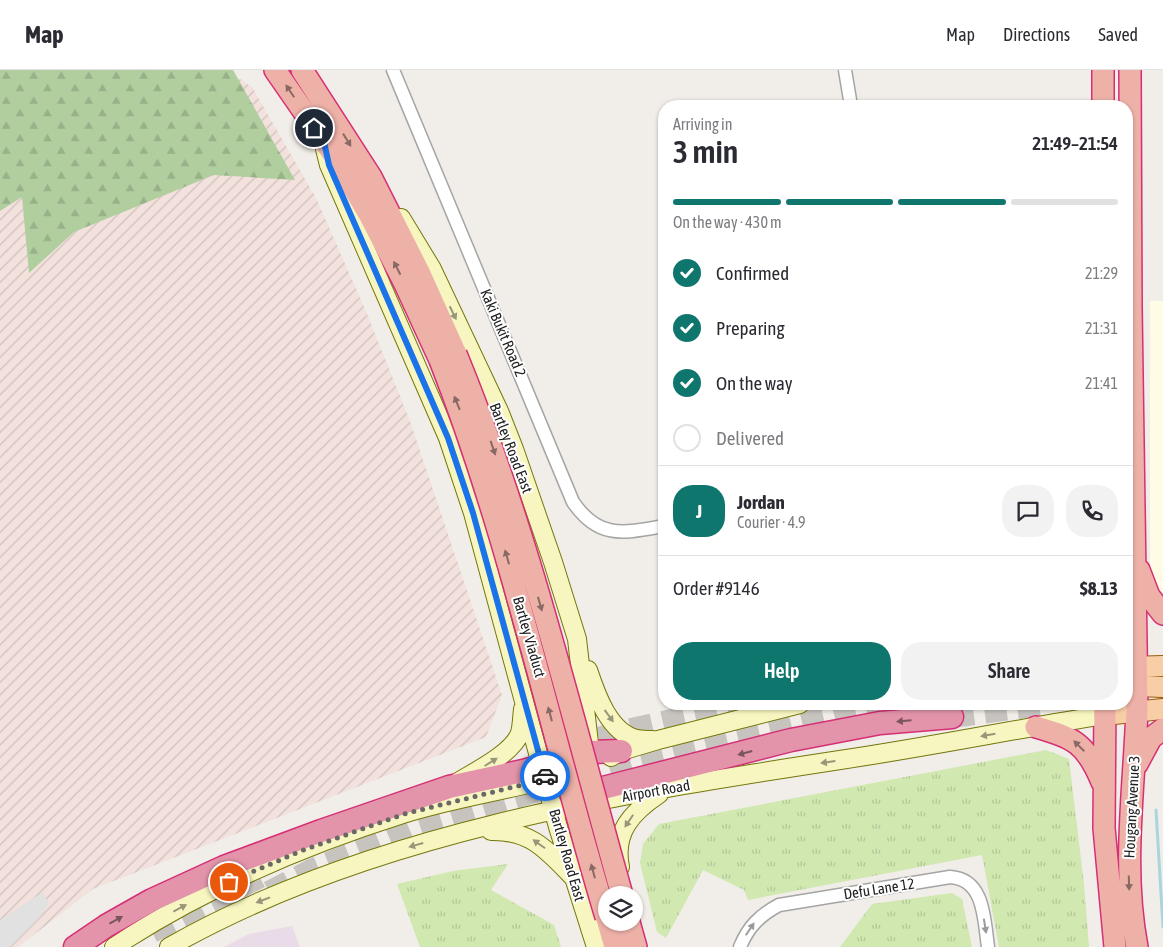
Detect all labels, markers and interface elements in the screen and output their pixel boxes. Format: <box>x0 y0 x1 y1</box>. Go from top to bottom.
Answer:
text: Map <box>25 21 64 48</box>
text: Map <box>946 24 975 45</box>
text: Directions <box>1003 24 1070 45</box>
text: Saved <box>1098 24 1138 45</box>
one-way arrow <box>285 85 294 98</box>
pin <box>293 107 335 149</box>
icon: home <box>300 114 328 142</box>
text: Arriving in <box>673 115 733 133</box>
text: 21:49–21:54 <box>1032 132 1118 154</box>
text: 3 min <box>673 133 738 170</box>
one-way arrow <box>343 134 352 147</box>
text: On the way · 430 m <box>673 213 782 231</box>
icon: check <box>673 259 701 287</box>
one-way arrow <box>393 261 401 276</box>
text: Confirmed <box>716 262 789 284</box>
text: 21:29 <box>1085 264 1118 282</box>
street label: Kaki Bukit Road 2 <box>477 286 530 379</box>
one-way arrow <box>449 306 457 320</box>
icon: check <box>673 314 701 342</box>
text: Preparing <box>716 317 785 339</box>
text: 21:31 <box>1085 319 1118 337</box>
icon: check <box>673 369 701 397</box>
text: On the way <box>716 372 793 394</box>
text: 21:41 <box>1085 374 1118 392</box>
one-way arrow <box>453 395 460 410</box>
street label: Bartley Road East <box>486 400 536 495</box>
text: Delivered <box>716 427 784 449</box>
one-way arrow <box>489 441 497 456</box>
button: chat <box>1002 485 1054 537</box>
button: phone <box>1066 485 1118 537</box>
text: Jordan <box>737 491 785 513</box>
text: J <box>696 500 702 522</box>
text: Courier · 4.9 <box>737 513 806 531</box>
one-way arrow <box>502 550 510 565</box>
text: Order #9146 <box>673 577 760 599</box>
text: $8.13 <box>1080 577 1118 599</box>
street label: Bartley Viaduct <box>510 594 549 679</box>
one-way arrow <box>537 596 545 611</box>
button: Help <box>673 642 891 700</box>
button: Share <box>901 642 1118 700</box>
one-way arrow <box>546 706 554 721</box>
one-way arrow <box>604 709 614 723</box>
one-way arrow <box>896 717 912 725</box>
one-way arrow <box>979 731 995 739</box>
one-way arrow <box>1073 740 1085 752</box>
one-way arrow <box>737 749 752 757</box>
courier <box>520 751 570 801</box>
street label: Hougang Avenue 3 <box>1120 755 1143 859</box>
one-way arrow <box>484 757 497 766</box>
one-way arrow <box>819 758 835 766</box>
icon: car <box>531 762 559 790</box>
street label: Airport Road <box>621 776 691 805</box>
street label: Bartley Road East <box>546 807 589 903</box>
one-way arrow <box>624 815 634 828</box>
one-way arrow <box>532 839 546 849</box>
one-way arrow <box>408 841 423 849</box>
pin <box>208 861 250 903</box>
one-way arrow <box>588 863 596 878</box>
icon: bag <box>215 868 243 896</box>
street label: Defu Lane 12 <box>842 875 916 903</box>
one-way arrow <box>1126 875 1134 891</box>
map controls <box>598 886 643 931</box>
button: layers <box>598 886 643 931</box>
one-way arrow <box>256 897 270 905</box>
one-way arrow <box>173 904 187 912</box>
one-way arrow <box>108 916 123 924</box>
one-way arrow <box>981 918 989 934</box>
one-way arrow <box>746 922 755 935</box>

